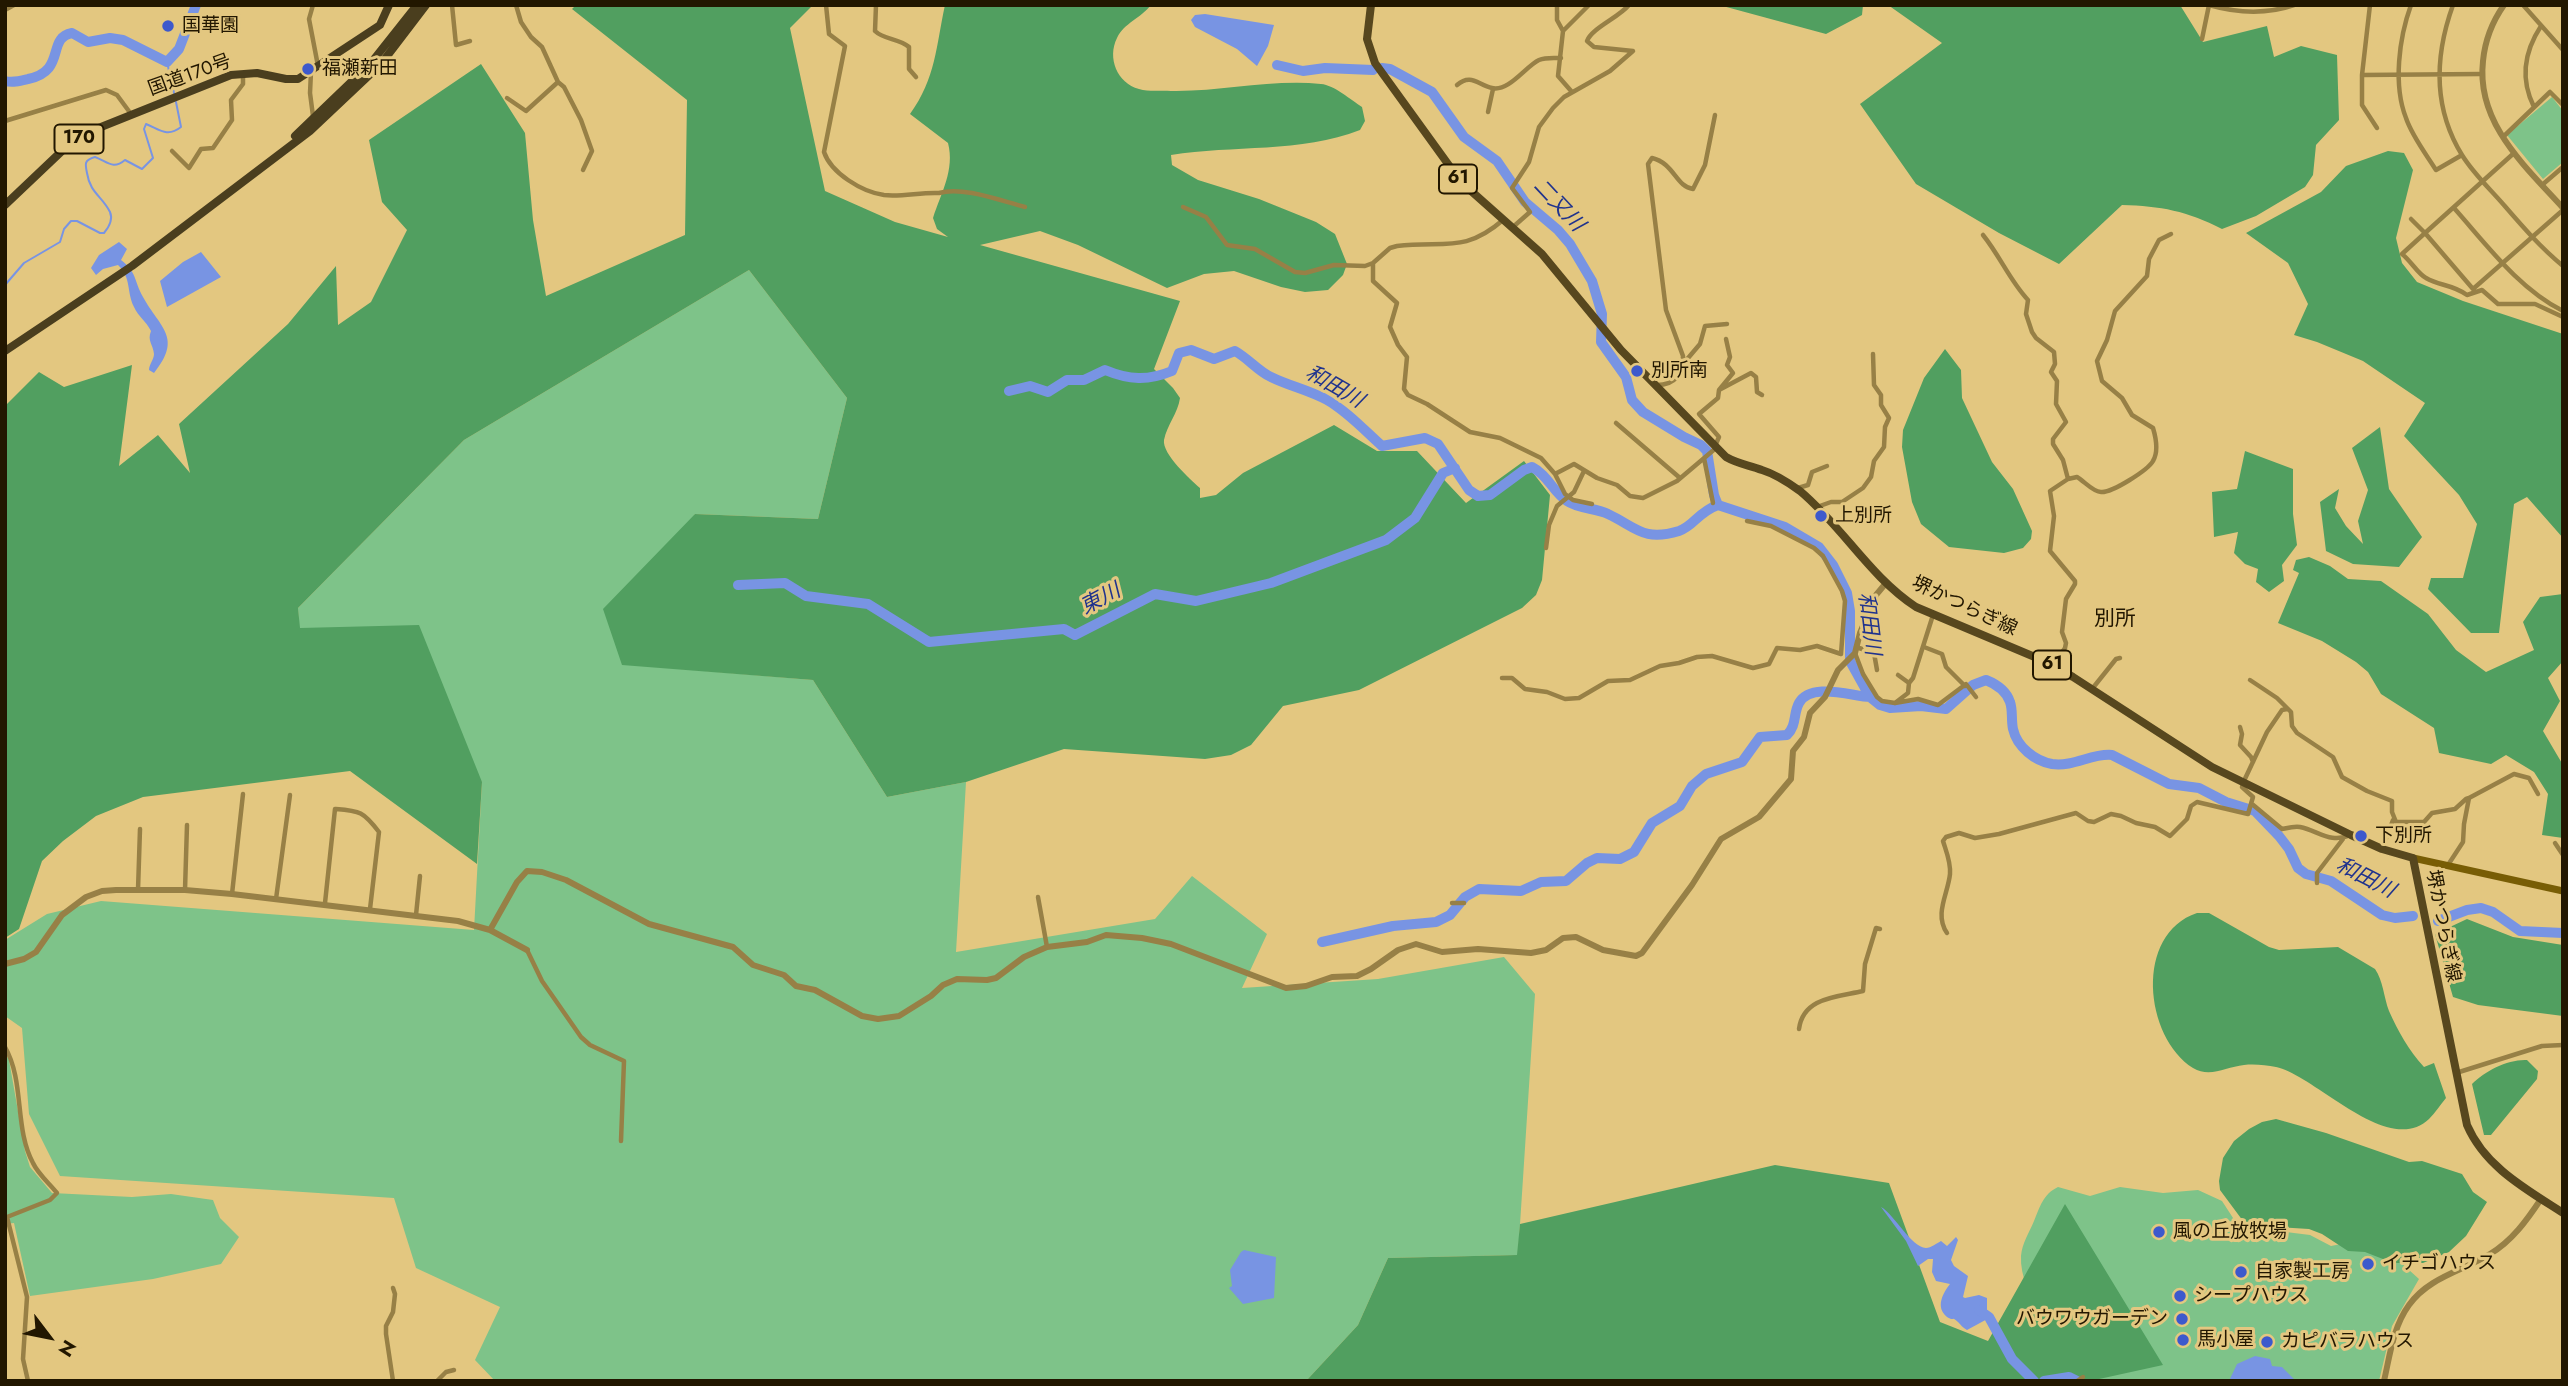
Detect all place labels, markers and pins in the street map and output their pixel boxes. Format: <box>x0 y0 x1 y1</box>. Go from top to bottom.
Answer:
place label: 国華園 <box>182 15 239 37</box>
marker: 国華園 <box>160 18 176 34</box>
place label: 福瀬新田 <box>322 58 398 80</box>
marker: 福瀬新田 <box>300 61 316 77</box>
place label: 別所南 <box>1651 360 1708 382</box>
marker: 別所南 <box>1629 363 1645 379</box>
place label: 上別所 <box>1835 505 1892 527</box>
marker: 上別所 <box>1813 508 1829 524</box>
place label: 下別所 <box>2375 825 2432 847</box>
marker: 下別所 <box>2353 828 2369 844</box>
place label: 風の丘放牧場 <box>2173 1221 2287 1243</box>
marker: 風の丘放牧場 <box>2151 1224 2167 1240</box>
place label: イチゴハウス <box>2382 1253 2496 1275</box>
marker: イチゴハウス <box>2360 1256 2376 1272</box>
place label: 自家製工房 <box>2255 1261 2350 1283</box>
marker: 自家製工房 <box>2233 1264 2249 1280</box>
place label: シープハウス <box>2194 1285 2308 1307</box>
marker: シープハウス <box>2172 1288 2188 1304</box>
place label: バウワウガーデン <box>2016 1308 2168 1330</box>
marker: バウワウガーデン <box>2174 1311 2190 1327</box>
place label: 馬小屋 <box>2197 1329 2254 1351</box>
place label: カピバラハウス <box>2281 1331 2414 1353</box>
marker: 馬小屋 <box>2175 1332 2191 1348</box>
marker: カピバラハウス <box>2259 1334 2275 1350</box>

